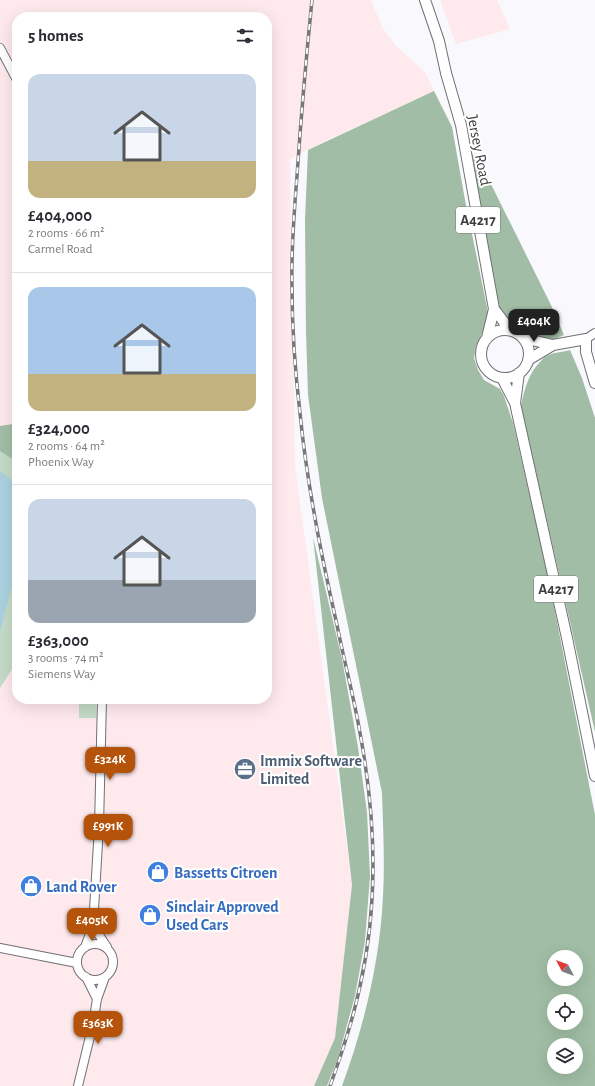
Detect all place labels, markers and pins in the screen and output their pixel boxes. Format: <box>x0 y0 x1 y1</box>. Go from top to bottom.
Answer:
pin: £404K <box>506 309 562 343</box>
pin: £324K <box>82 747 138 781</box>
place label: Immix Software Limited <box>260 753 362 787</box>
office icon: Immix Software Limited <box>232 756 258 782</box>
pin: £991K <box>80 814 136 848</box>
shop icon: Bassetts Citroen <box>145 859 171 885</box>
place label: Bassetts Citroen <box>174 865 278 881</box>
shop icon: Land Rover <box>18 873 44 899</box>
place label: Land Rover <box>46 879 117 895</box>
place label: Sinclair Approved Used Cars <box>166 899 279 933</box>
shop icon: Sinclair Approved Used Cars <box>137 902 163 928</box>
pin: £405K <box>64 908 120 942</box>
pin: £363K <box>70 1011 126 1045</box>

